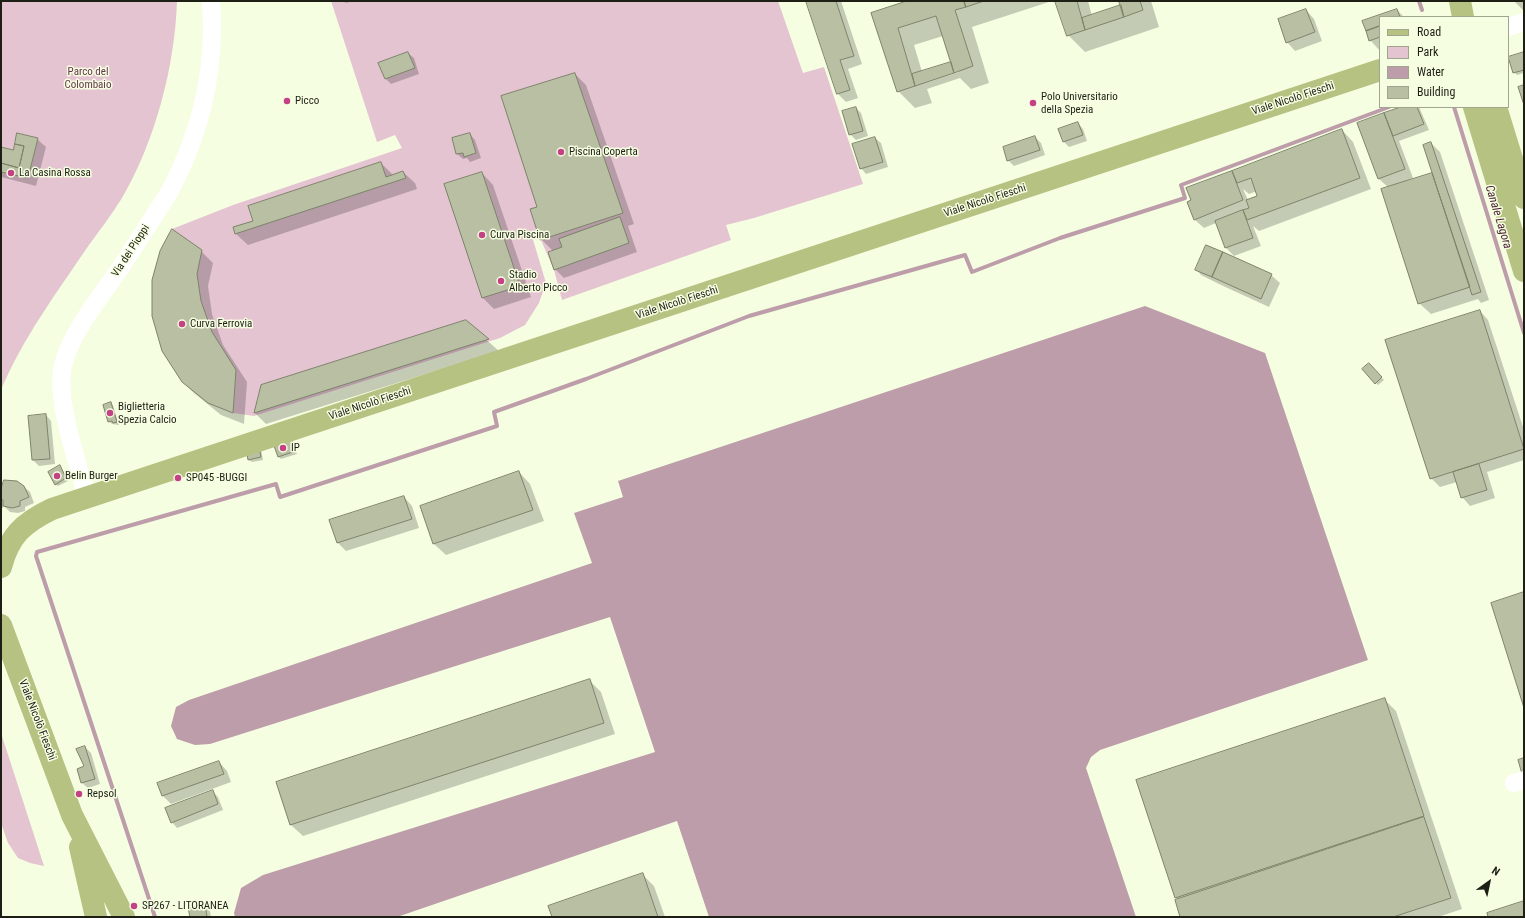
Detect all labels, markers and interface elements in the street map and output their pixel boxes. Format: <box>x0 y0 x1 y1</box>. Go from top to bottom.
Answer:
legend <box>1379 16 1509 108</box>
text: Road <box>1417 25 1441 39</box>
text: Park <box>1417 45 1438 59</box>
park label: Parco del Colombaio <box>65 65 111 91</box>
text: Water <box>1417 65 1445 79</box>
street label: Viale Nicolò Fieschi <box>1250 79 1336 119</box>
text: Building <box>1417 85 1455 99</box>
place label: Polo Universitario della Spezia <box>1041 90 1118 116</box>
place label: Picco <box>295 94 319 108</box>
marker: Picco <box>282 96 292 106</box>
marker: Polo Universitario della Spezia <box>1028 98 1038 108</box>
place label: Piscina Coperta <box>569 145 638 159</box>
marker: Piscina Coperta <box>556 147 566 157</box>
place label: La Casina Rossa <box>19 166 91 180</box>
marker: La Casina Rossa <box>6 168 16 178</box>
street label: Viale Nicolò Fieschi <box>942 181 1028 221</box>
water label: Canale Lagora <box>1481 183 1515 251</box>
street label: Via dei Pioppi <box>109 222 153 280</box>
place label: Curva Piscina <box>490 228 549 242</box>
marker: Curva Piscina <box>477 230 487 240</box>
place label: Stadio Alberto Picco <box>509 268 568 294</box>
marker: Stadio Alberto Picco <box>496 276 506 286</box>
street label: Viale Nicolò Fieschi <box>634 283 720 323</box>
place label: Curva Ferrovia <box>190 317 252 331</box>
marker: Curva Ferrovia <box>177 319 187 329</box>
street label: Viale Nicolò Fieschi <box>327 384 413 424</box>
place label: Biglietteria Spezia Calcio <box>118 400 177 426</box>
marker: Biglietteria Spezia Calcio <box>105 408 115 418</box>
place label: IP <box>291 441 300 455</box>
marker: IP <box>278 443 288 453</box>
place label: Belin Burger <box>65 469 118 483</box>
marker: Belin Burger <box>52 471 62 481</box>
place label: SP045 -BUGGI <box>186 471 247 485</box>
marker: SP045 -BUGGI <box>173 473 183 483</box>
street label: Viale Nicolò Fieschi <box>16 678 58 762</box>
place label: Repsol <box>87 787 116 801</box>
marker: Repsol <box>74 789 84 799</box>
north arrow <box>1469 862 1509 902</box>
text: N <box>1489 864 1502 879</box>
place label: SP267 - LITORANEA <box>142 899 229 913</box>
marker: SP267 - LITORANEA <box>129 901 139 911</box>

